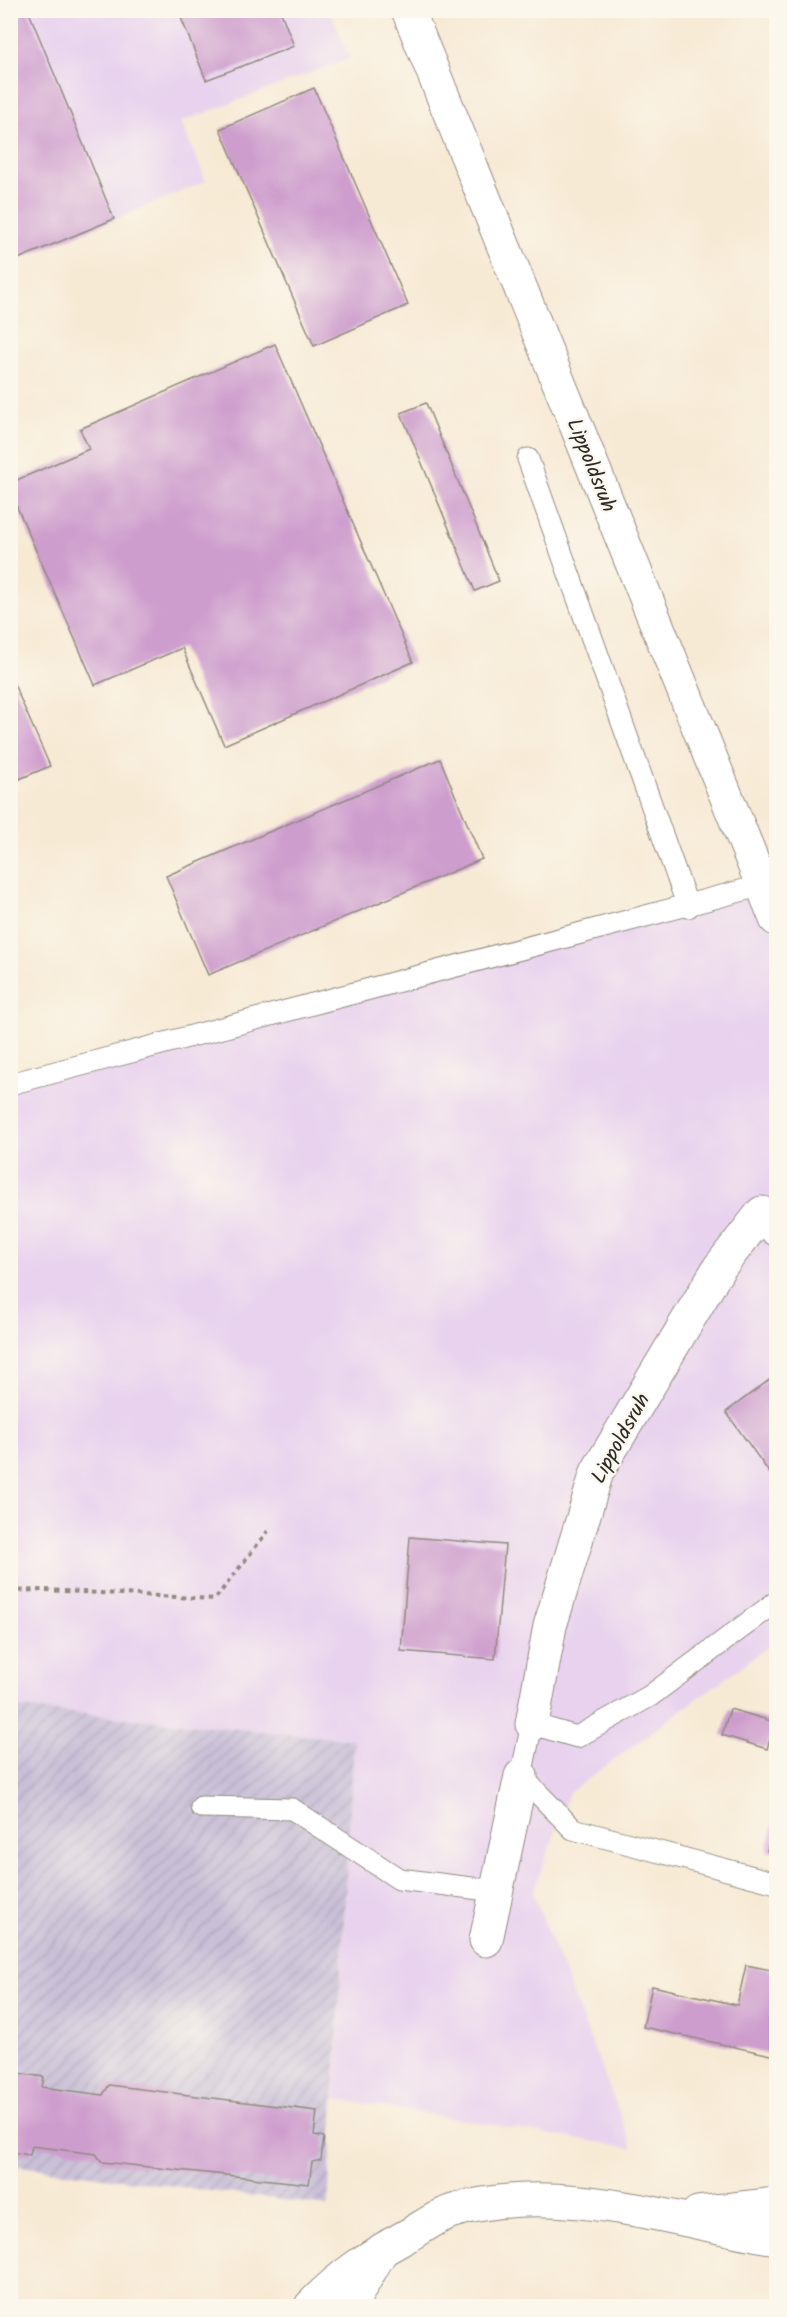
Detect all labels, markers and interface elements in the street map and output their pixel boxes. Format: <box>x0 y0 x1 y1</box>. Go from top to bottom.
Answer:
street label: Lippoldsruh <box>557 414 624 518</box>
street label: Lippoldsruh <box>583 1387 660 1490</box>

